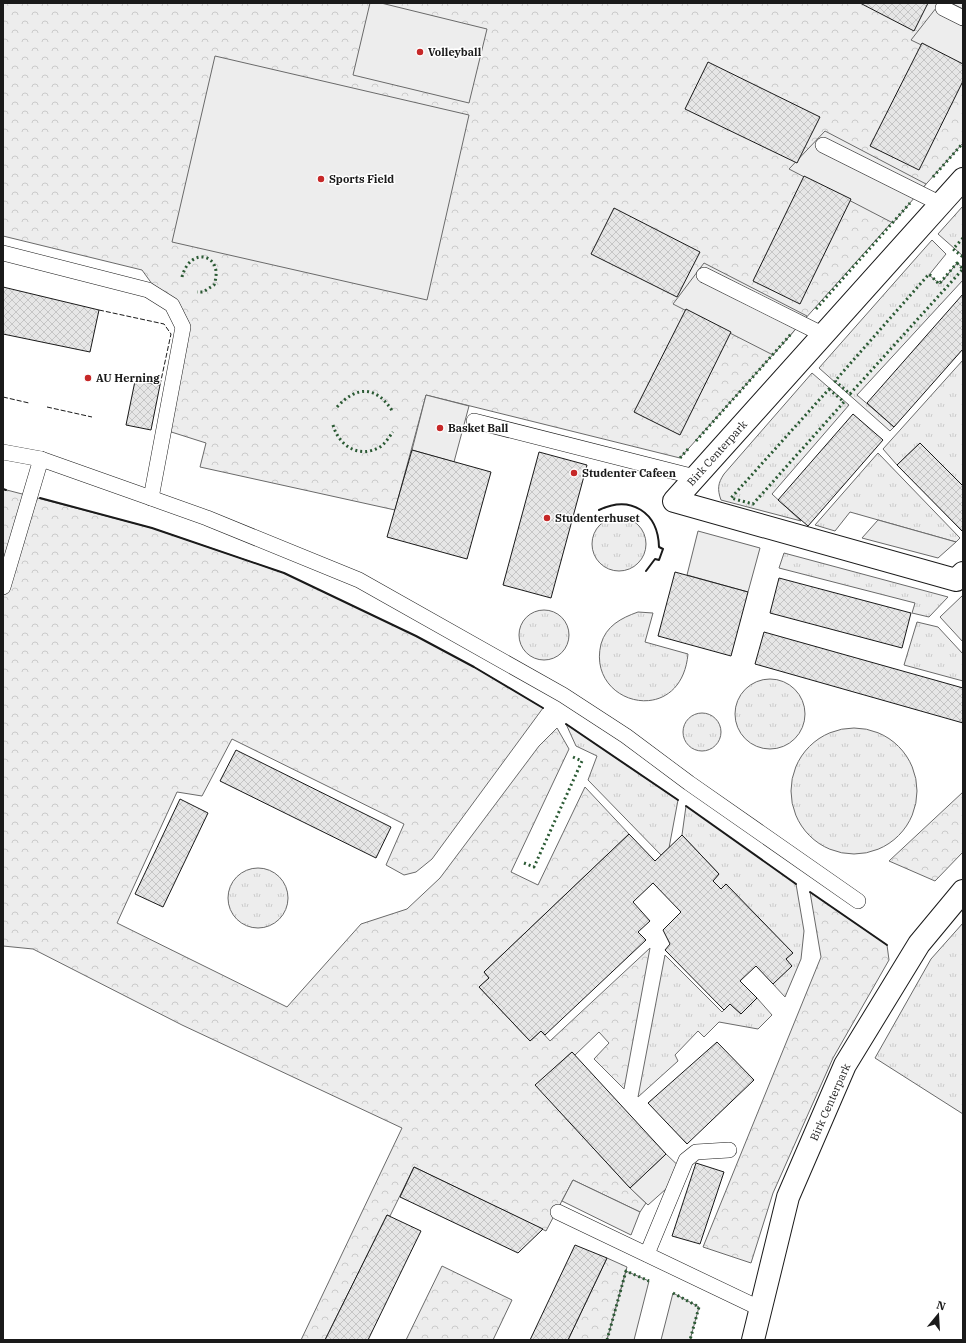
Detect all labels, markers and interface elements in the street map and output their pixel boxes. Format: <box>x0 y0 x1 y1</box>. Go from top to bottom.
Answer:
place label: Volleyball <box>428 45 482 59</box>
marker: Volleyball <box>415 47 425 57</box>
place label: Sports Field <box>329 172 394 186</box>
marker: Sports Field <box>316 174 326 184</box>
place label: AU Herning <box>96 371 160 385</box>
marker: AU Herning <box>83 373 93 383</box>
street label: Birk Centerpark <box>684 417 751 489</box>
place label: Basket Ball <box>448 421 509 435</box>
marker: Basket Ball <box>435 423 445 433</box>
place label: Studenter Cafeen <box>582 466 676 480</box>
marker: Studenter Cafeen <box>569 468 579 478</box>
place label: Studenterhuset <box>555 511 640 525</box>
marker: Studenterhuset <box>542 513 552 523</box>
street label: Birk Centerpark <box>807 1061 854 1143</box>
north arrow <box>918 1295 958 1335</box>
text: N <box>935 1297 948 1314</box>

